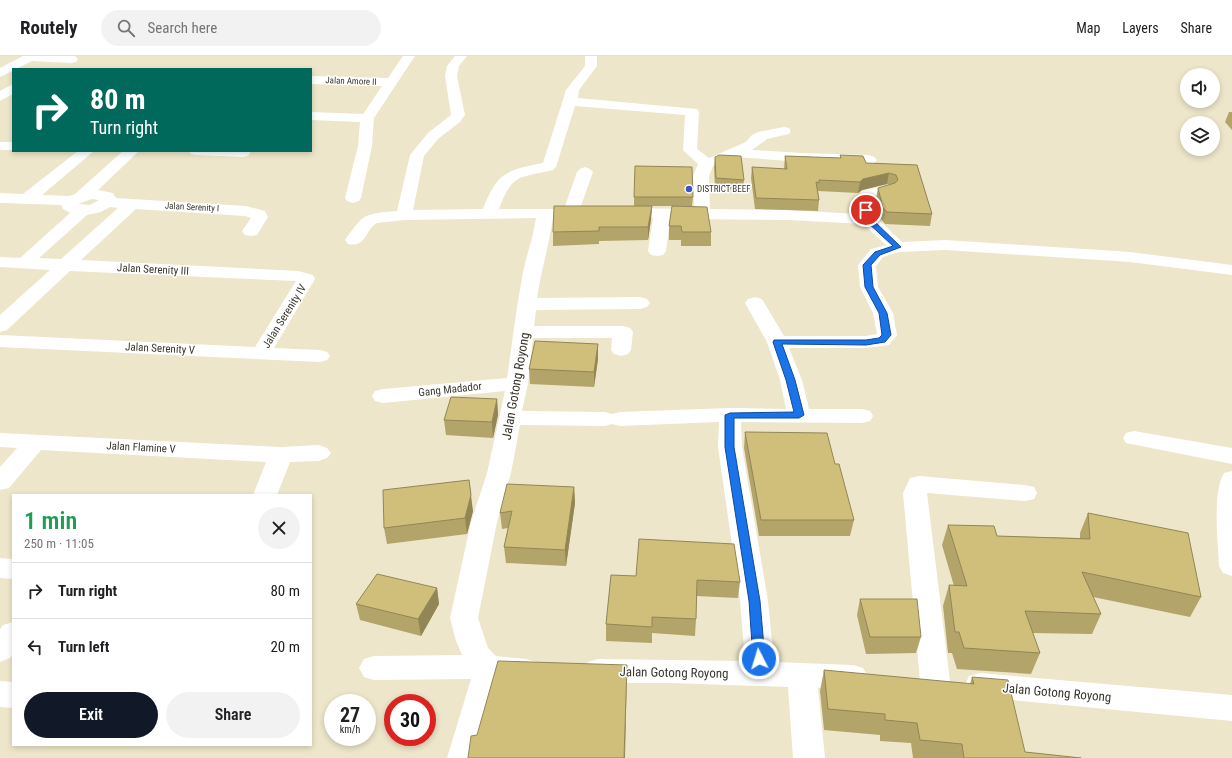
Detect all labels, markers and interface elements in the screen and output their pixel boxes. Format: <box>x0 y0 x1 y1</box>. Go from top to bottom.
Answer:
search box <box>101 10 381 46</box>
text: Routely <box>20 16 77 39</box>
icon: search <box>115 17 137 39</box>
text: Search here <box>147 19 217 37</box>
text: Map <box>1076 20 1100 36</box>
text: Layers <box>1122 20 1159 36</box>
text: Share <box>1181 20 1212 36</box>
map controls <box>1180 68 1220 156</box>
button: sound <box>1180 68 1220 108</box>
street label: Jalan Amore II <box>325 75 377 87</box>
text: 80 m <box>90 83 146 116</box>
icon: right <box>24 84 76 136</box>
button: layers <box>1180 116 1220 156</box>
text: Turn right <box>90 117 158 138</box>
marker: DISTRICT BEEF <box>684 184 694 194</box>
place label: DISTRICT BEEF <box>697 184 751 194</box>
pin <box>849 193 883 227</box>
icon: arrive <box>855 199 877 221</box>
street label: Jalan Serenity I <box>165 201 219 213</box>
street label: Jalan Serenity III <box>117 261 189 278</box>
street label: Jalan Serenity IV <box>260 282 309 351</box>
street label: Jalan Gotong Royong <box>499 331 532 441</box>
street label: Jalan Serenity V <box>125 340 195 357</box>
street label: Gang Madador <box>418 380 483 399</box>
street label: Jalan Flamine V <box>106 439 176 456</box>
text: 1 min <box>24 507 77 535</box>
button: close <box>258 507 300 549</box>
text: 250 m · 11:05 <box>24 536 94 551</box>
icon: right <box>24 580 46 602</box>
text: Turn right <box>58 582 117 600</box>
text: 80 m <box>270 582 300 600</box>
icon: left <box>24 636 46 658</box>
text: Turn left <box>58 638 109 656</box>
text: 20 m <box>270 638 300 656</box>
position arrow <box>738 638 780 680</box>
street label: Jalan Gotong Royong <box>619 664 729 681</box>
street label: Jalan Gotong Royong <box>1002 680 1112 705</box>
button: Exit <box>24 692 158 738</box>
button: Share <box>166 692 300 738</box>
speed limit sign: 30 <box>384 694 436 746</box>
text: 27 <box>340 703 360 727</box>
text: km/h <box>340 724 360 735</box>

